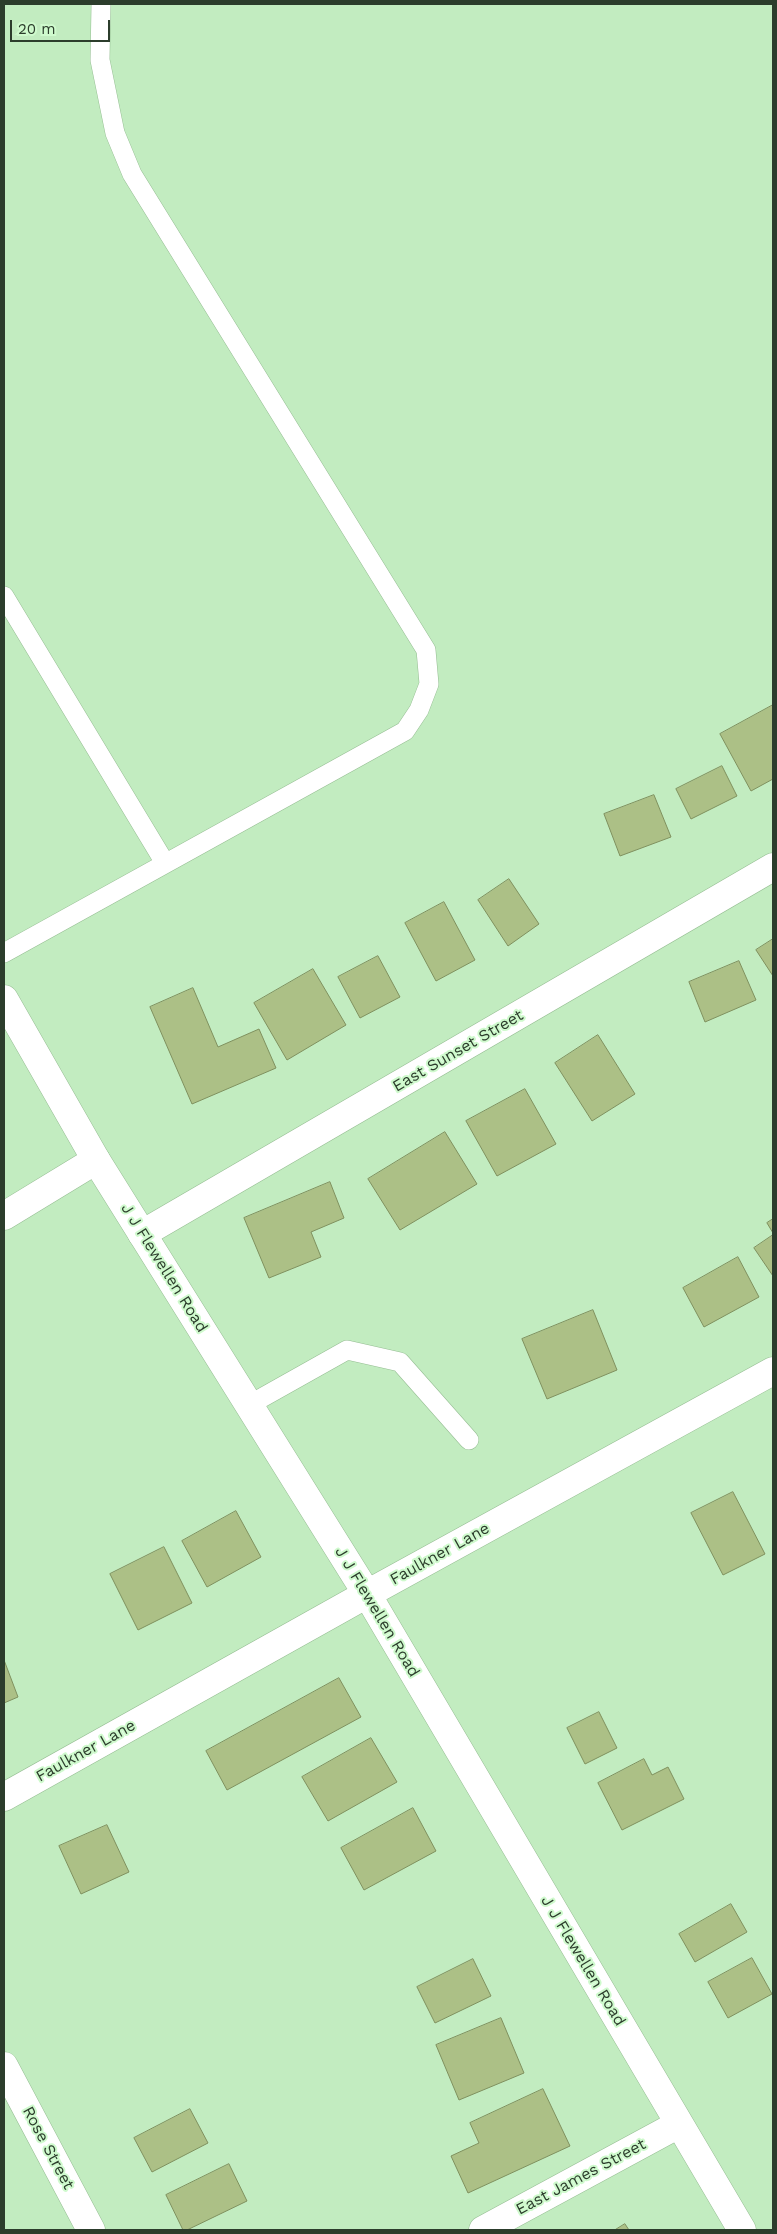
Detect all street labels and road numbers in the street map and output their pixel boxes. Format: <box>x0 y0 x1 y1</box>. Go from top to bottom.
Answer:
street label: East Sunset Street <box>389 1006 527 1096</box>
street label: J J Flewellen Road <box>117 1200 211 1336</box>
street label: Faulkner Lane <box>387 1519 493 1589</box>
street label: J J Flewellen Road <box>331 1543 423 1681</box>
street label: Faulkner Lane <box>33 1716 139 1786</box>
street label: J J Flewellen Road <box>537 1892 629 2030</box>
street label: Rose Street <box>18 2103 78 2193</box>
street label: East James Street <box>513 2135 649 2219</box>

